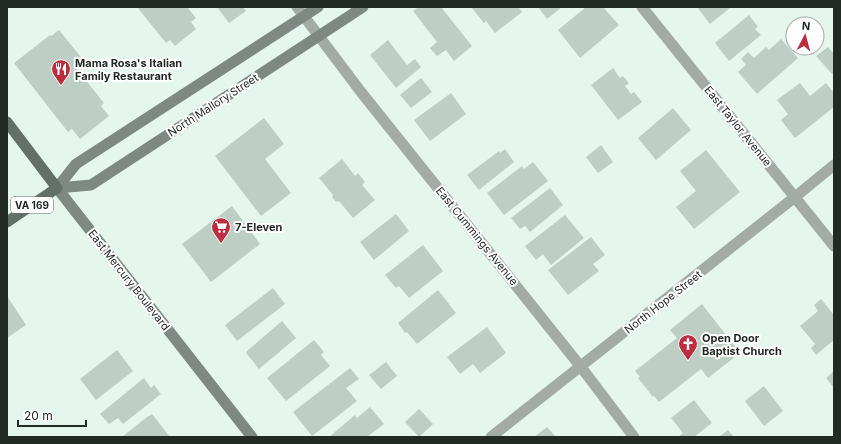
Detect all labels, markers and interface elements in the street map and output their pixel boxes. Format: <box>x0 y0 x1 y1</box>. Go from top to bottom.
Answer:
north arrow <box>785 16 825 56</box>
text: N <box>801 19 811 33</box>
place label: Mama Rosa's Italian Family Restaurant <box>75 56 182 83</box>
restaurant icon: Mama Rosa's Italian Family Restaurant <box>50 58 72 86</box>
street label: North Mallory Street <box>165 70 261 139</box>
street label: East Taylor Avenue <box>701 83 775 169</box>
street label: East Cummings Avenue <box>433 184 521 288</box>
road number: VA 169 <box>11 197 53 213</box>
supermarket icon: 7-Eleven <box>210 216 232 244</box>
place label: 7-Eleven <box>235 220 283 234</box>
street label: East Mercury Boulevard <box>85 227 173 333</box>
street label: North Hope Street <box>621 267 705 337</box>
place label: Open Door Baptist Church <box>702 331 782 358</box>
church icon: Open Door Baptist Church <box>677 333 699 361</box>
scale bar <box>18 402 86 428</box>
text: 20 m <box>24 408 53 423</box>

